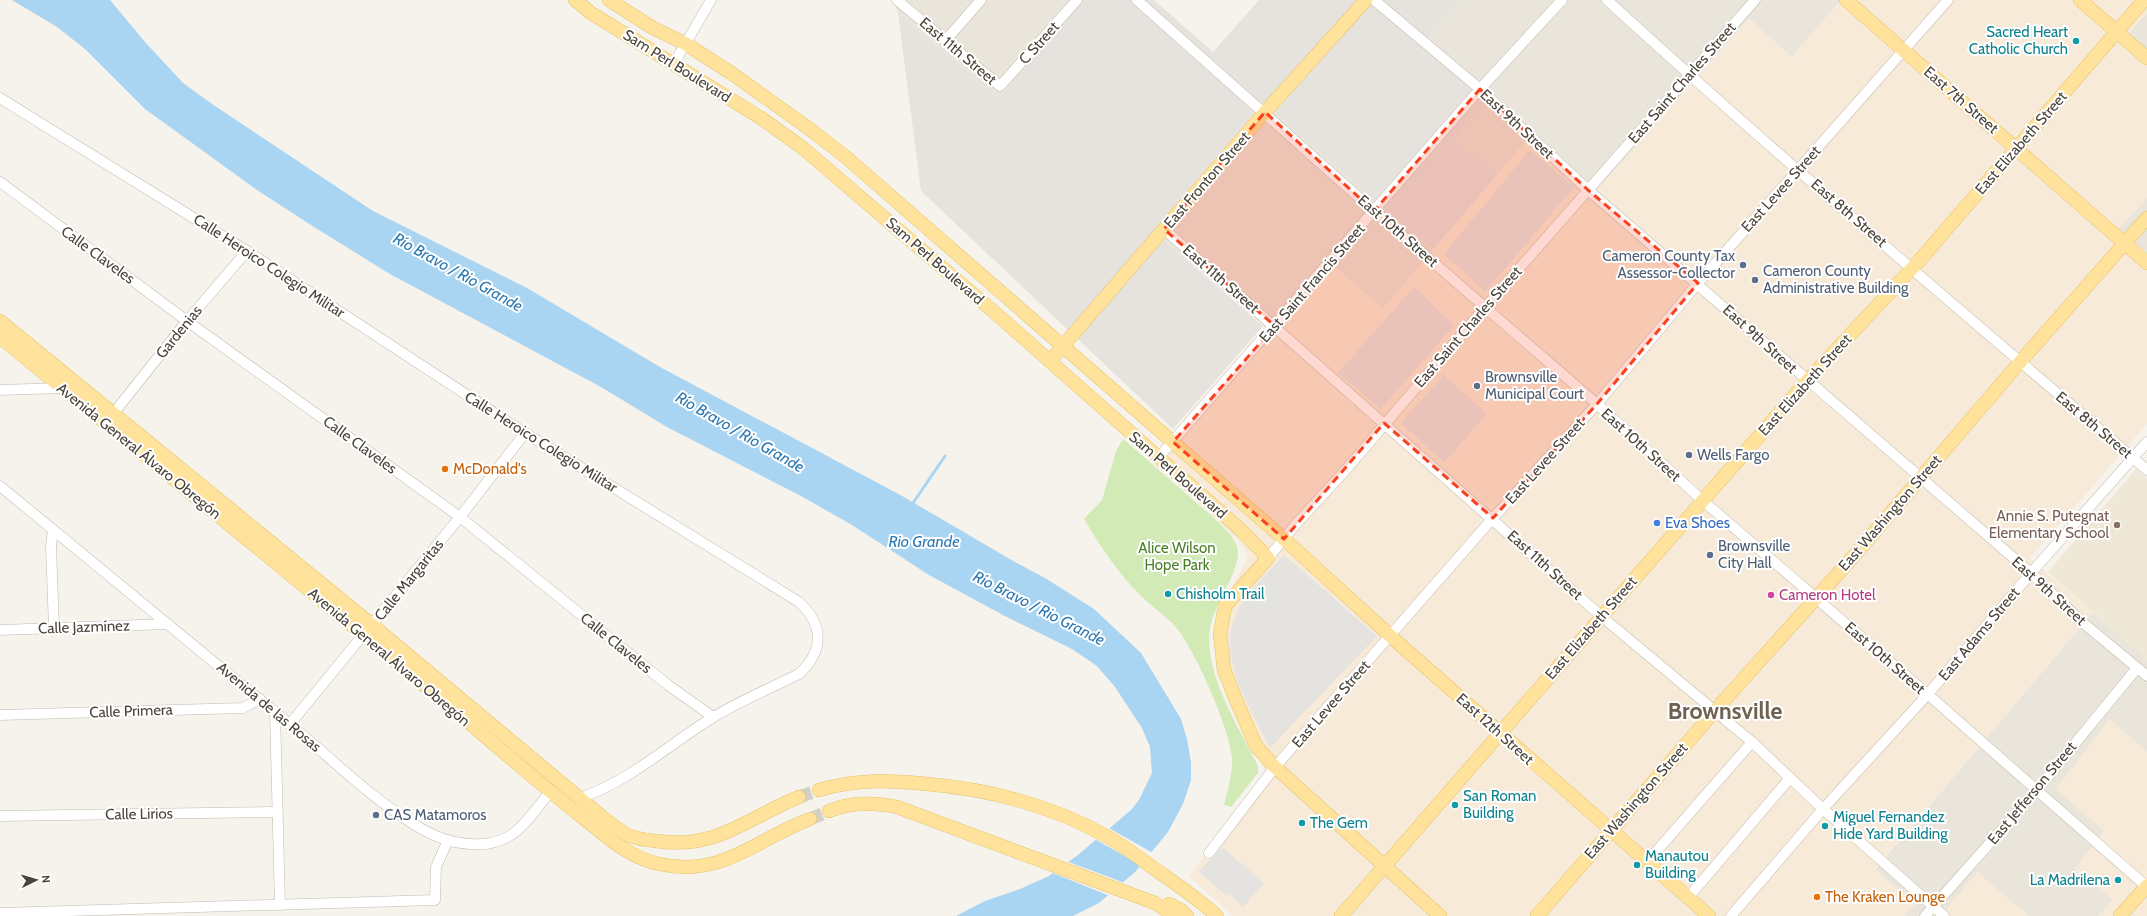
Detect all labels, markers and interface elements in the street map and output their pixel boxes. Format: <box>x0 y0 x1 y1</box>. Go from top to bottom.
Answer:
street label: East 11th Street <box>916 14 1000 88</box>
street label: C Street <box>1015 18 1063 68</box>
street label: East Saint Charles Street <box>1625 19 1739 147</box>
place label: Sacred Heart Catholic Church <box>1969 23 2068 58</box>
street label: Sam Perl Boulevard <box>620 26 734 106</box>
marker: Sacred Heart Catholic Church <box>2071 36 2081 46</box>
street label: East 7th Street <box>1920 63 2002 137</box>
street label: East 9th Street <box>1477 85 1557 163</box>
street label: East Elizabeth Street <box>1971 88 2071 198</box>
street label: East Fronton Street <box>1160 128 1254 232</box>
street label: East Levee Street <box>1738 142 1824 236</box>
street label: East 8th Street <box>1807 175 1891 251</box>
street label: East 10th Street <box>1354 191 1442 271</box>
street label: Calle Heroico Colegio Militar <box>190 210 348 322</box>
street label: Sam Perl Boulevard <box>882 214 988 308</box>
street label: East Saint Francis Street <box>1256 220 1368 346</box>
street label: Calle Claveles <box>58 222 138 288</box>
water label: Río Bravo / Rio Grande <box>390 229 526 315</box>
street label: East 11th Street <box>1179 241 1263 317</box>
place label: Cameron County Tax Assessor-Collector <box>1602 247 1735 282</box>
marker: Cameron County Tax Assessor-Collector <box>1738 260 1748 270</box>
place label: Cameron County Administrative Building <box>1763 262 1909 297</box>
street label: East Saint Charles Street <box>1411 263 1525 391</box>
marker: Cameron County Administrative Building <box>1750 275 1760 285</box>
street label: East 9th Street <box>1719 301 1801 377</box>
street label: Gardenias <box>152 302 206 362</box>
street label: East Elizabeth Street <box>1755 330 1855 440</box>
place label: Brownsville Municipal Court <box>1485 368 1584 403</box>
street label: Avenida General Álvaro Obregón <box>53 378 225 523</box>
marker: Brownsville Municipal Court <box>1472 381 1482 391</box>
water label: Río Bravo / Rio Grande <box>672 387 808 477</box>
street label: Calle Heroico Colegio Militar <box>461 388 621 497</box>
street label: East 8th Street <box>2052 388 2136 462</box>
street label: East 10th Street <box>1598 405 1684 485</box>
street label: Calle Claveles <box>320 412 400 478</box>
street label: East Levee Street <box>1502 414 1588 508</box>
street label: Sam Perl Boulevard <box>1125 428 1231 522</box>
place label: Wells Fargo <box>1697 446 1770 464</box>
marker: Wells Fargo <box>1684 450 1694 460</box>
street label: East Washington Street <box>1835 451 1945 575</box>
place label: McDonald's <box>453 460 527 478</box>
marker: McDonald's <box>440 464 450 474</box>
place label: Annie S. Putegnat Elementary School <box>1989 507 2109 542</box>
place label: Eva Shoes <box>1665 514 1730 532</box>
marker: Eva Shoes <box>1652 518 1662 528</box>
marker: Annie S. Putegnat Elementary School <box>2112 520 2122 530</box>
street label: East 11th Street <box>1504 527 1586 603</box>
water label: Rio Grande <box>888 532 960 551</box>
street label: Calle Margaritas <box>371 536 447 624</box>
place label: Brownsville City Hall <box>1718 537 1791 572</box>
park label: Alice Wilson Hope Park <box>1138 539 1216 574</box>
marker: Brownsville City Hall <box>1705 550 1715 560</box>
street label: East 9th Street <box>2008 553 2090 629</box>
water label: Río Bravo / Rio Grande <box>970 567 1108 649</box>
street label: East Elizabeth Street <box>1541 573 1641 683</box>
street label: Avenida General Álvaro Obregón <box>304 583 474 730</box>
street label: East Adams Street <box>1935 584 2023 684</box>
place label: Chisholm Trail <box>1176 585 1265 603</box>
place label: Cameron Hotel <box>1779 586 1876 604</box>
marker: Chisholm Trail <box>1163 589 1173 599</box>
marker: Cameron Hotel <box>1766 590 1776 600</box>
street label: Calle Claveles <box>577 609 655 677</box>
street label: Calle Jazmínez <box>38 616 130 638</box>
street label: East 10th Street <box>1841 618 1929 698</box>
street label: East Levee Street <box>1288 657 1374 751</box>
street label: Avenida de las Rosas <box>213 658 325 756</box>
street label: East 12th Street <box>1453 690 1537 768</box>
district label: Brownsville <box>1668 697 1782 725</box>
street label: Calle Primera <box>89 701 174 721</box>
street label: East Jefferson Street <box>1984 738 2080 848</box>
street label: East Washington Street <box>1581 739 1691 863</box>
place label: San Roman Building <box>1463 787 1536 822</box>
marker: San Roman Building <box>1450 800 1460 810</box>
street label: Calle Lirios <box>105 804 173 824</box>
place label: CAS Matamoros <box>384 806 486 824</box>
place label: Miguel Fernandez Hide Yard Building <box>1833 808 1948 843</box>
marker: CAS Matamoros <box>371 810 381 820</box>
place label: The Gem <box>1310 814 1368 832</box>
marker: The Gem <box>1297 818 1307 828</box>
marker: Miguel Fernandez Hide Yard Building <box>1820 821 1830 831</box>
place label: Manautou Building <box>1645 847 1709 882</box>
north arrow <box>16 860 56 900</box>
marker: Manautou Building <box>1632 860 1642 870</box>
place label: La Madrilena <box>2030 871 2111 889</box>
text: N <box>39 875 53 884</box>
marker: La Madrilena <box>2113 875 2123 885</box>
place label: The Kraken Lounge <box>1825 888 1946 906</box>
marker: The Kraken Lounge <box>1812 892 1822 902</box>

